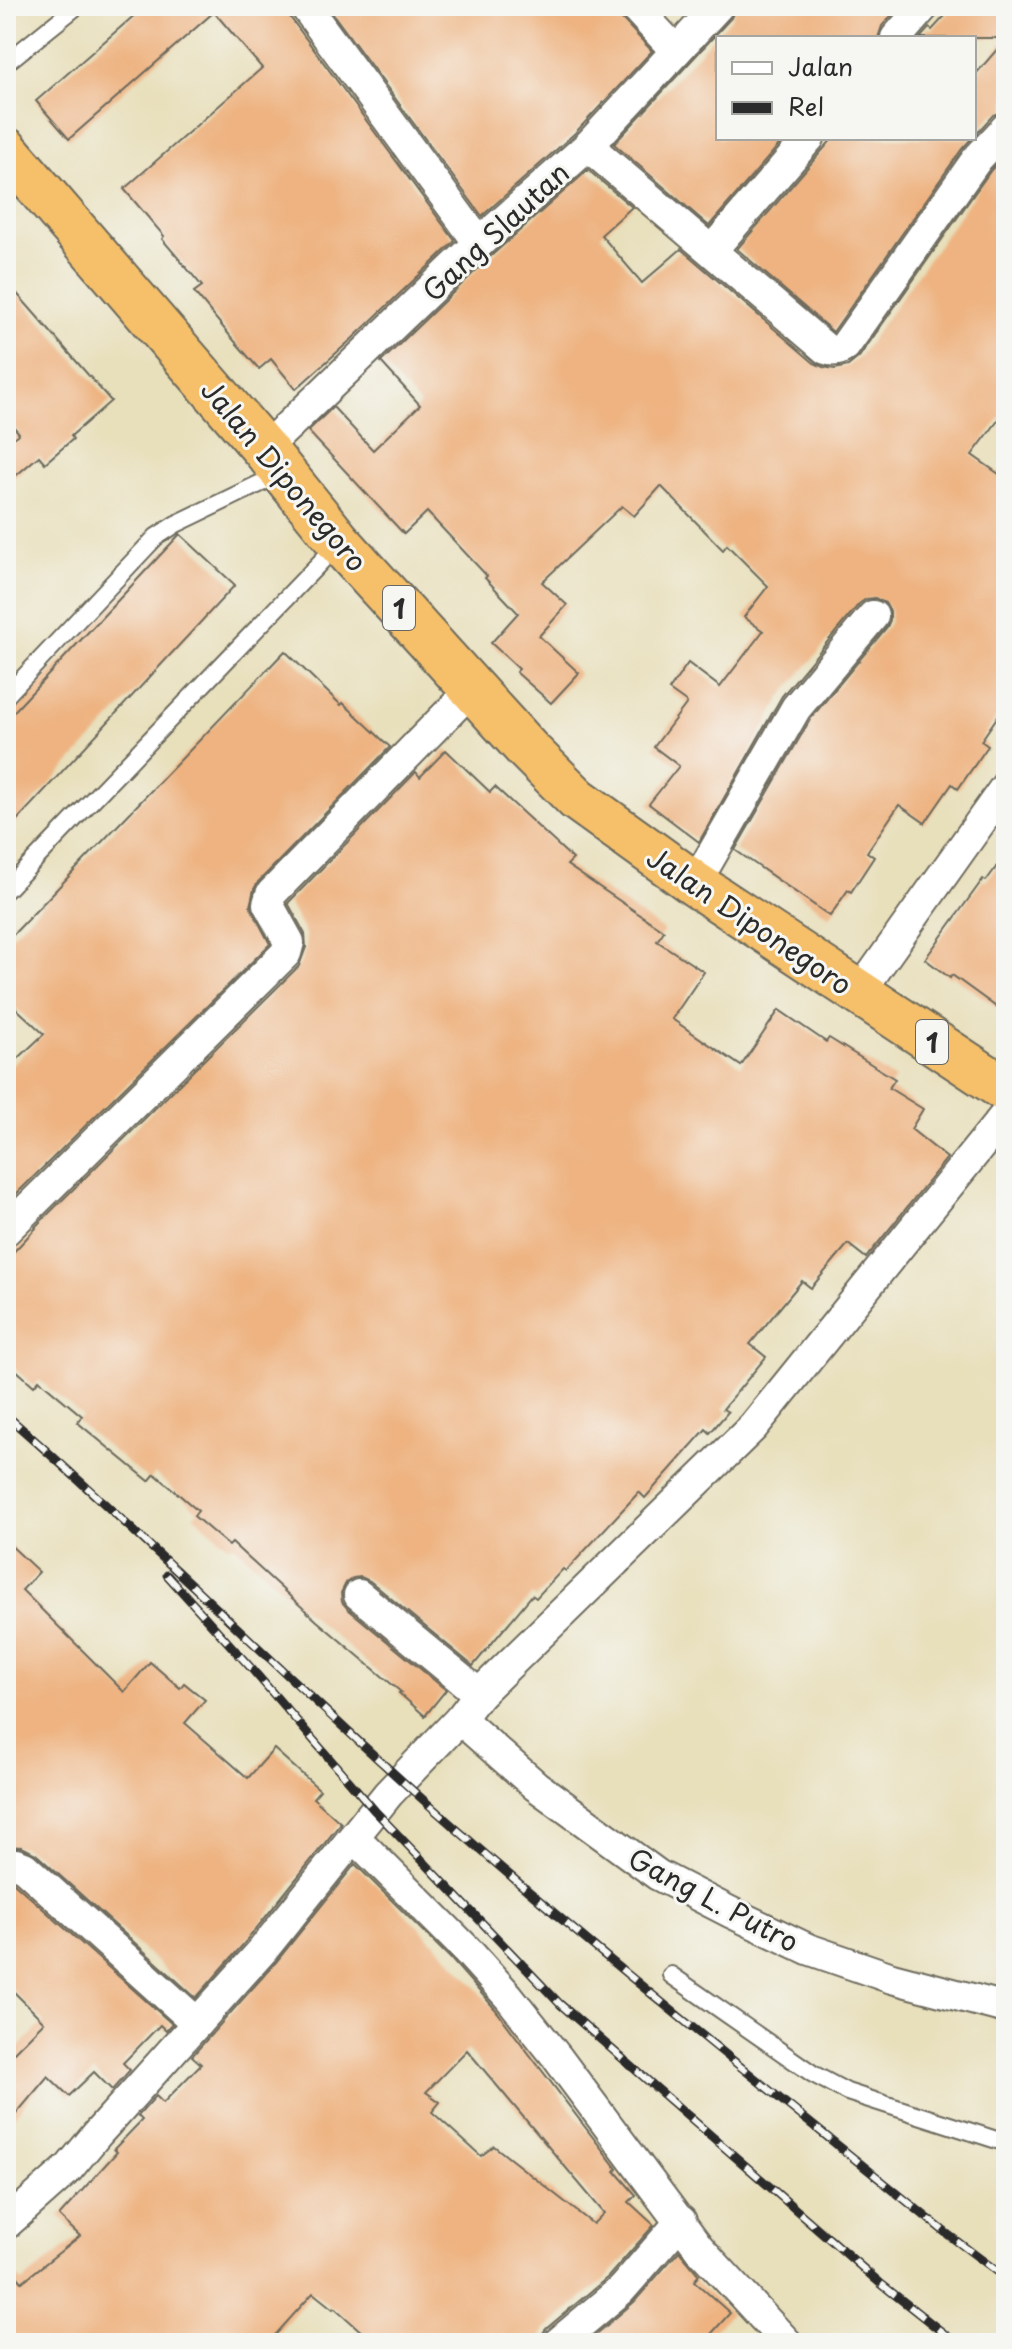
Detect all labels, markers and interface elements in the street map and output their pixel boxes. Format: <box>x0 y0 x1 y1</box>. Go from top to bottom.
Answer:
legend <box>716 36 976 140</box>
text: Jalan <box>788 48 853 84</box>
text: Rel <box>788 88 824 124</box>
street label: Gang Slautan <box>412 151 578 311</box>
street label: Jalan Diponegoro <box>191 369 379 581</box>
road number: 1 <box>383 586 415 630</box>
street label: Jalan Diponegoro <box>639 835 861 1005</box>
road number: 1 <box>916 1020 948 1064</box>
street label: Gang L. Putro <box>621 1836 807 1962</box>

